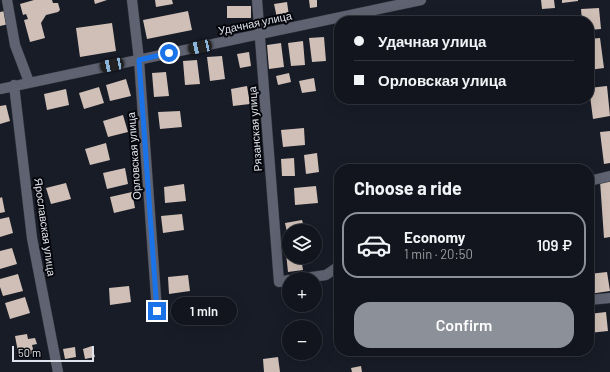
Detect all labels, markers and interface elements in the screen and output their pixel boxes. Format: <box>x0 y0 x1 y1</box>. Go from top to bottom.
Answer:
street label: Удачная улица <box>217 8 294 37</box>
text: Удачная улица <box>378 32 486 50</box>
car <box>187 39 213 55</box>
route start <box>160 44 178 62</box>
car <box>99 57 125 73</box>
text: Орловская улица <box>378 71 506 89</box>
street label: Рязанская улица <box>245 85 264 172</box>
street label: Орловская улица <box>124 111 143 200</box>
street label: Ярославская улица <box>32 177 59 278</box>
text: Choose a ride <box>354 177 462 199</box>
map controls <box>282 224 322 360</box>
button: layers <box>282 224 322 264</box>
icon: car <box>356 227 392 263</box>
text: Economy <box>404 228 465 246</box>
text: 109 ₽ <box>537 236 572 254</box>
text: 1 min · 20:50 <box>404 246 473 262</box>
button: + <box>282 272 322 312</box>
callout: 1 min <box>171 297 237 325</box>
route end <box>148 302 166 320</box>
button: Confirm <box>354 302 574 348</box>
text: 1 min <box>190 303 218 319</box>
button: − <box>282 320 322 360</box>
scale bar <box>12 344 94 363</box>
text: 50 m <box>18 346 41 359</box>

